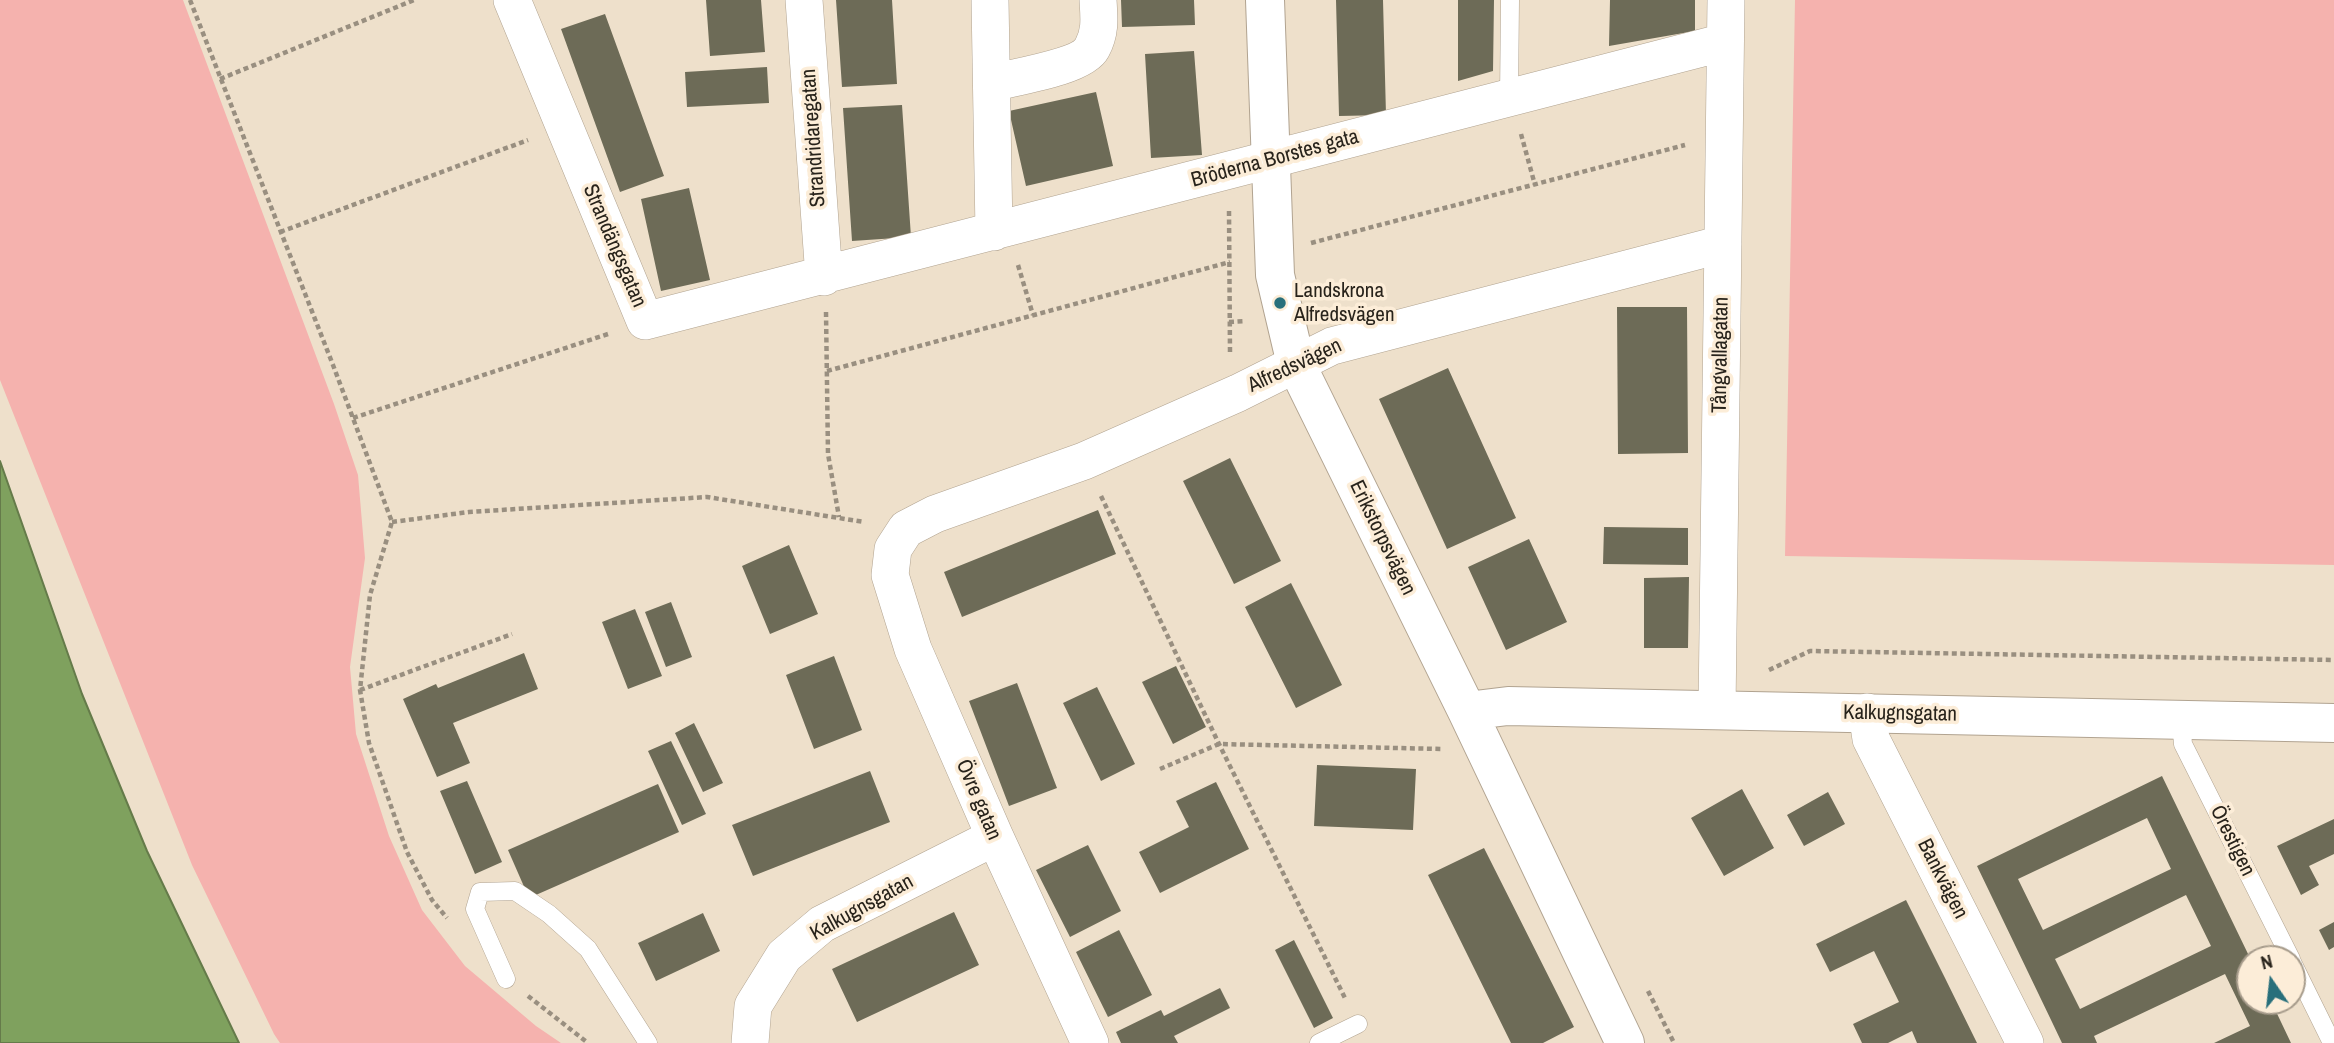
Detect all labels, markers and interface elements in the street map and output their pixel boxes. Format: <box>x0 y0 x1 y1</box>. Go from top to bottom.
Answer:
street label: Strandridaregatan <box>797 68 831 208</box>
street label: Bröderna Borstes gata <box>1189 125 1361 193</box>
street label: Strandängsgatan <box>577 181 651 311</box>
place label: Landskrona Alfredsvägen <box>1294 278 1395 328</box>
marker: Landskrona Alfredsvägen <box>1272 295 1288 311</box>
street label: Tångvallagatan <box>1707 297 1735 413</box>
street label: Alfredsvägen <box>1244 333 1346 399</box>
street label: Erikstorpsvägen <box>1343 477 1421 599</box>
street label: Kalkugnsgatan <box>1843 700 1957 728</box>
street label: Övre gatan <box>950 756 1006 844</box>
street label: Örestigen <box>2204 801 2260 881</box>
street label: Bankvägen <box>1911 835 1973 923</box>
street label: Kalkugnsgatan <box>806 869 918 947</box>
north arrow <box>2236 945 2306 1015</box>
text: N <box>2258 948 2275 976</box>

